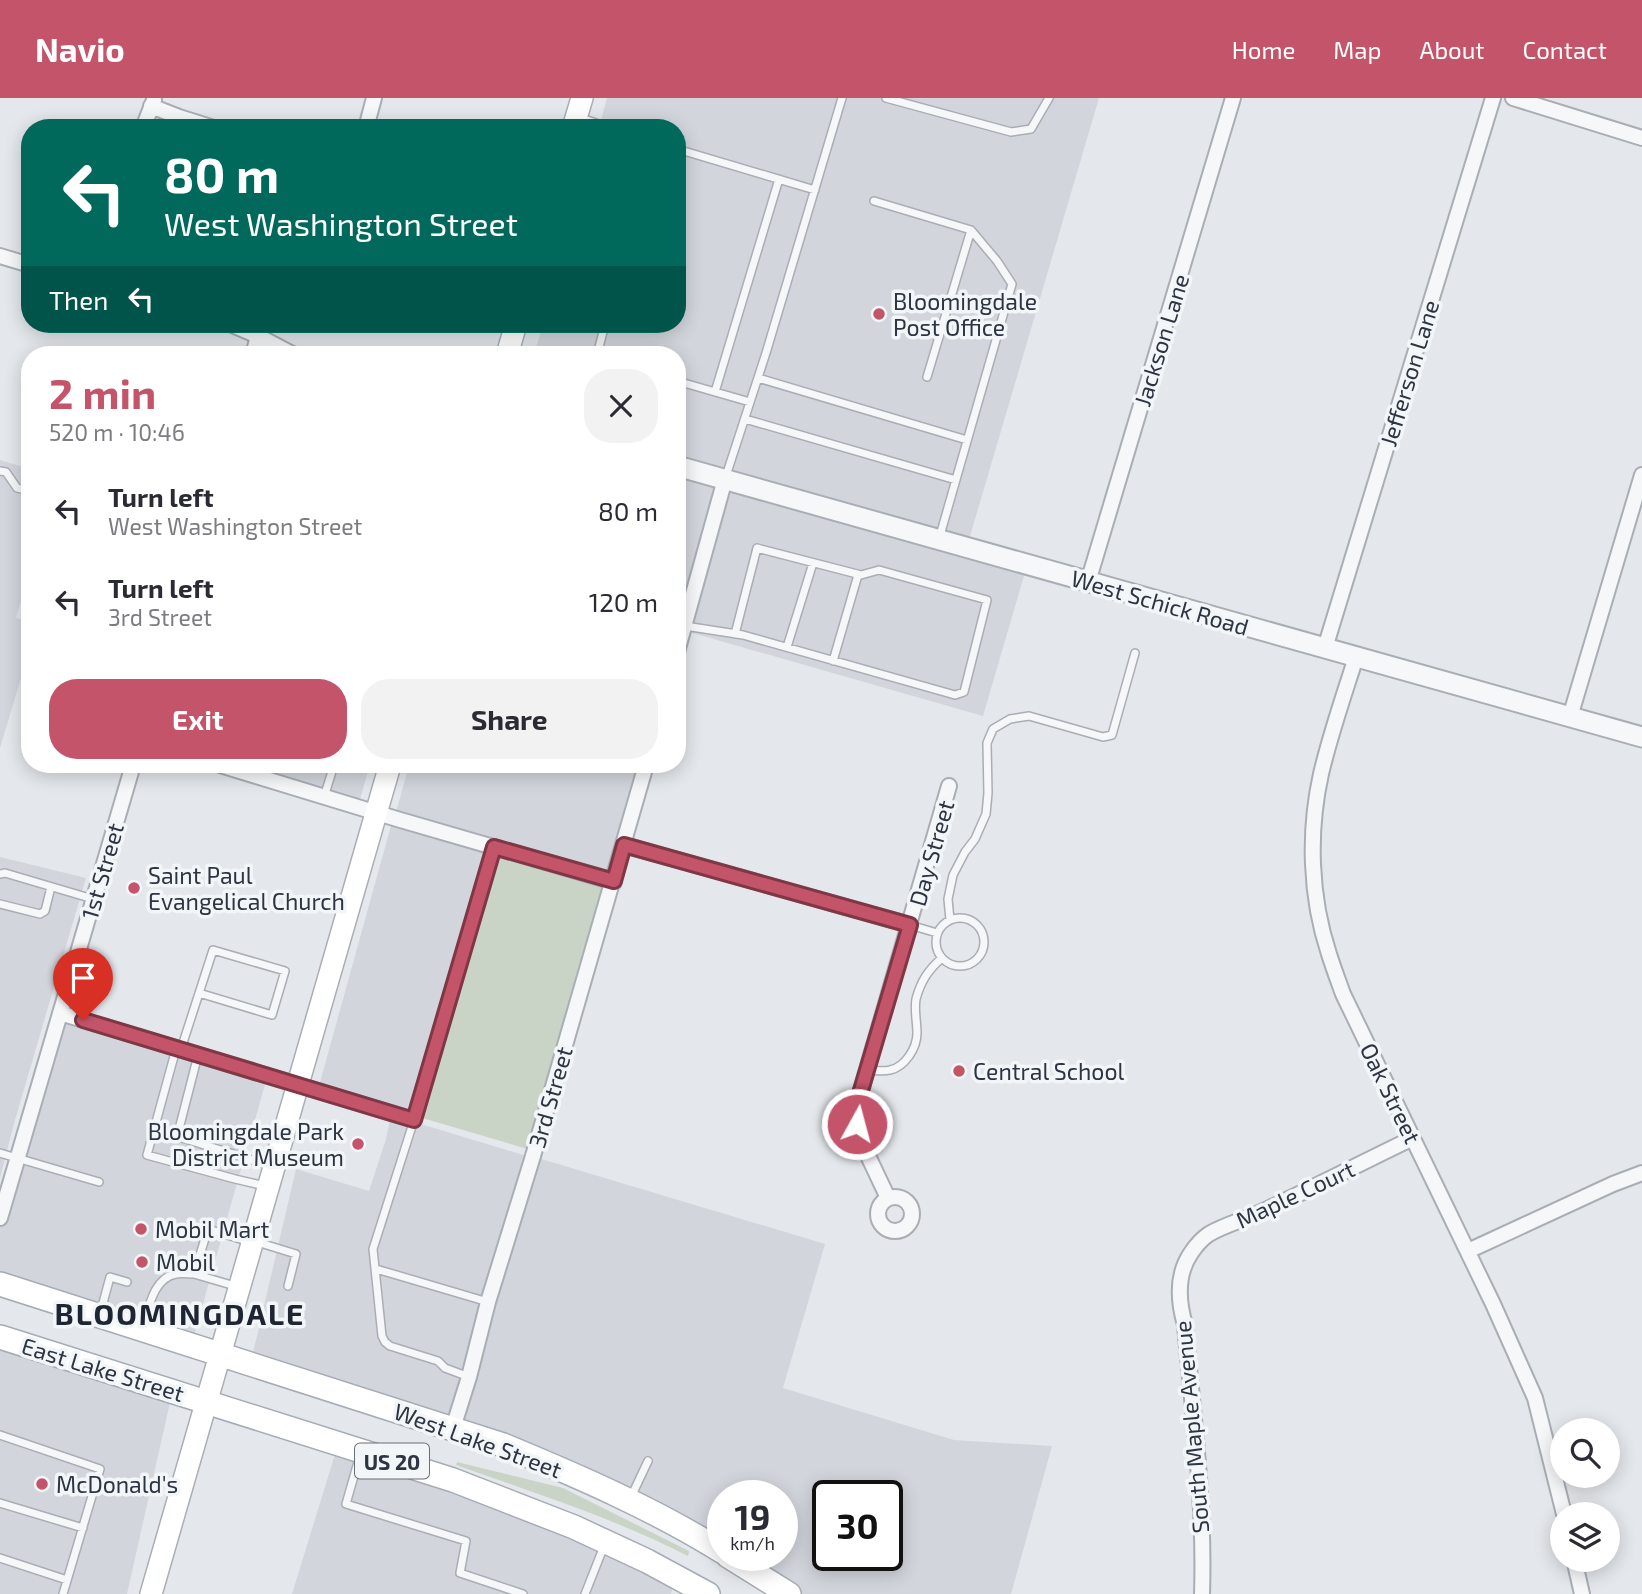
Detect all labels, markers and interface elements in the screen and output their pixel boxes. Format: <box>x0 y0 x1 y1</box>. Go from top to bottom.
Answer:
text: Navio <box>35 29 125 69</box>
text: Home <box>1232 35 1295 64</box>
text: Map <box>1333 35 1381 64</box>
text: About <box>1419 35 1485 64</box>
text: Contact <box>1523 35 1607 64</box>
text: 80 m <box>164 144 279 203</box>
icon: left <box>49 147 140 238</box>
text: West Washington Street <box>164 204 518 242</box>
street label: Jackson Lane <box>1128 270 1194 410</box>
icon: left <box>122 280 160 318</box>
text: Then <box>49 284 108 315</box>
place label: Bloomingdale Post Office <box>893 287 1037 341</box>
street label: Jefferson Lane <box>1373 297 1445 449</box>
marker: Bloomingdale Post Office <box>871 306 887 322</box>
text: 2 min <box>49 367 156 417</box>
button: close <box>584 369 658 443</box>
text: 520 m · 10:46 <box>49 418 185 446</box>
text: Turn left <box>108 481 214 512</box>
icon: left <box>49 492 87 530</box>
text: 80 m <box>598 495 658 526</box>
text: West Washington Street <box>108 512 362 540</box>
street label: West Schick Road <box>1068 563 1252 641</box>
text: Turn left <box>108 572 214 603</box>
icon: left <box>49 583 87 621</box>
text: 120 m <box>589 586 658 617</box>
text: 3rd Street <box>108 603 212 631</box>
button: Exit <box>49 679 347 759</box>
button: Share <box>361 679 658 759</box>
street label: Day Street <box>903 797 959 909</box>
street label: 1st Street <box>75 820 129 922</box>
place label: Saint Paul Evangelical Church <box>148 861 345 915</box>
marker: Saint Paul Evangelical Church <box>126 880 142 896</box>
pin <box>53 948 113 1020</box>
icon: arrive <box>64 959 102 997</box>
street label: Oak Street <box>1355 1038 1427 1148</box>
street label: 3rd Street <box>522 1043 578 1151</box>
place label: Central School <box>973 1057 1124 1085</box>
marker: Central School <box>951 1063 967 1079</box>
position arrow <box>820 1087 894 1161</box>
place label: Bloomingdale Park District Museum <box>148 1117 344 1171</box>
marker: Bloomingdale Park District Museum <box>350 1136 366 1152</box>
street label: Maple Court <box>1231 1154 1359 1234</box>
place label: Mobil Mart <box>155 1215 269 1243</box>
marker: Mobil Mart <box>133 1221 149 1237</box>
place label: Mobil <box>156 1248 215 1276</box>
marker: Mobil <box>134 1254 150 1270</box>
district label: BLOOMINGDALE <box>55 1295 305 1331</box>
street label: South Maple Avenue <box>1168 1320 1214 1534</box>
street label: East Lake Street <box>18 1331 188 1407</box>
street label: West Lake Street <box>390 1397 566 1483</box>
map controls <box>1550 1418 1620 1572</box>
button: search <box>1550 1418 1620 1488</box>
road number: US 20 <box>355 1444 429 1478</box>
place label: McDonald's <box>56 1470 178 1498</box>
marker: McDonald's <box>34 1476 50 1492</box>
speed limit sign: 30 <box>812 1480 903 1571</box>
text: 19 <box>735 1495 770 1537</box>
button: layers <box>1550 1502 1620 1572</box>
text: km/h <box>730 1532 775 1554</box>

